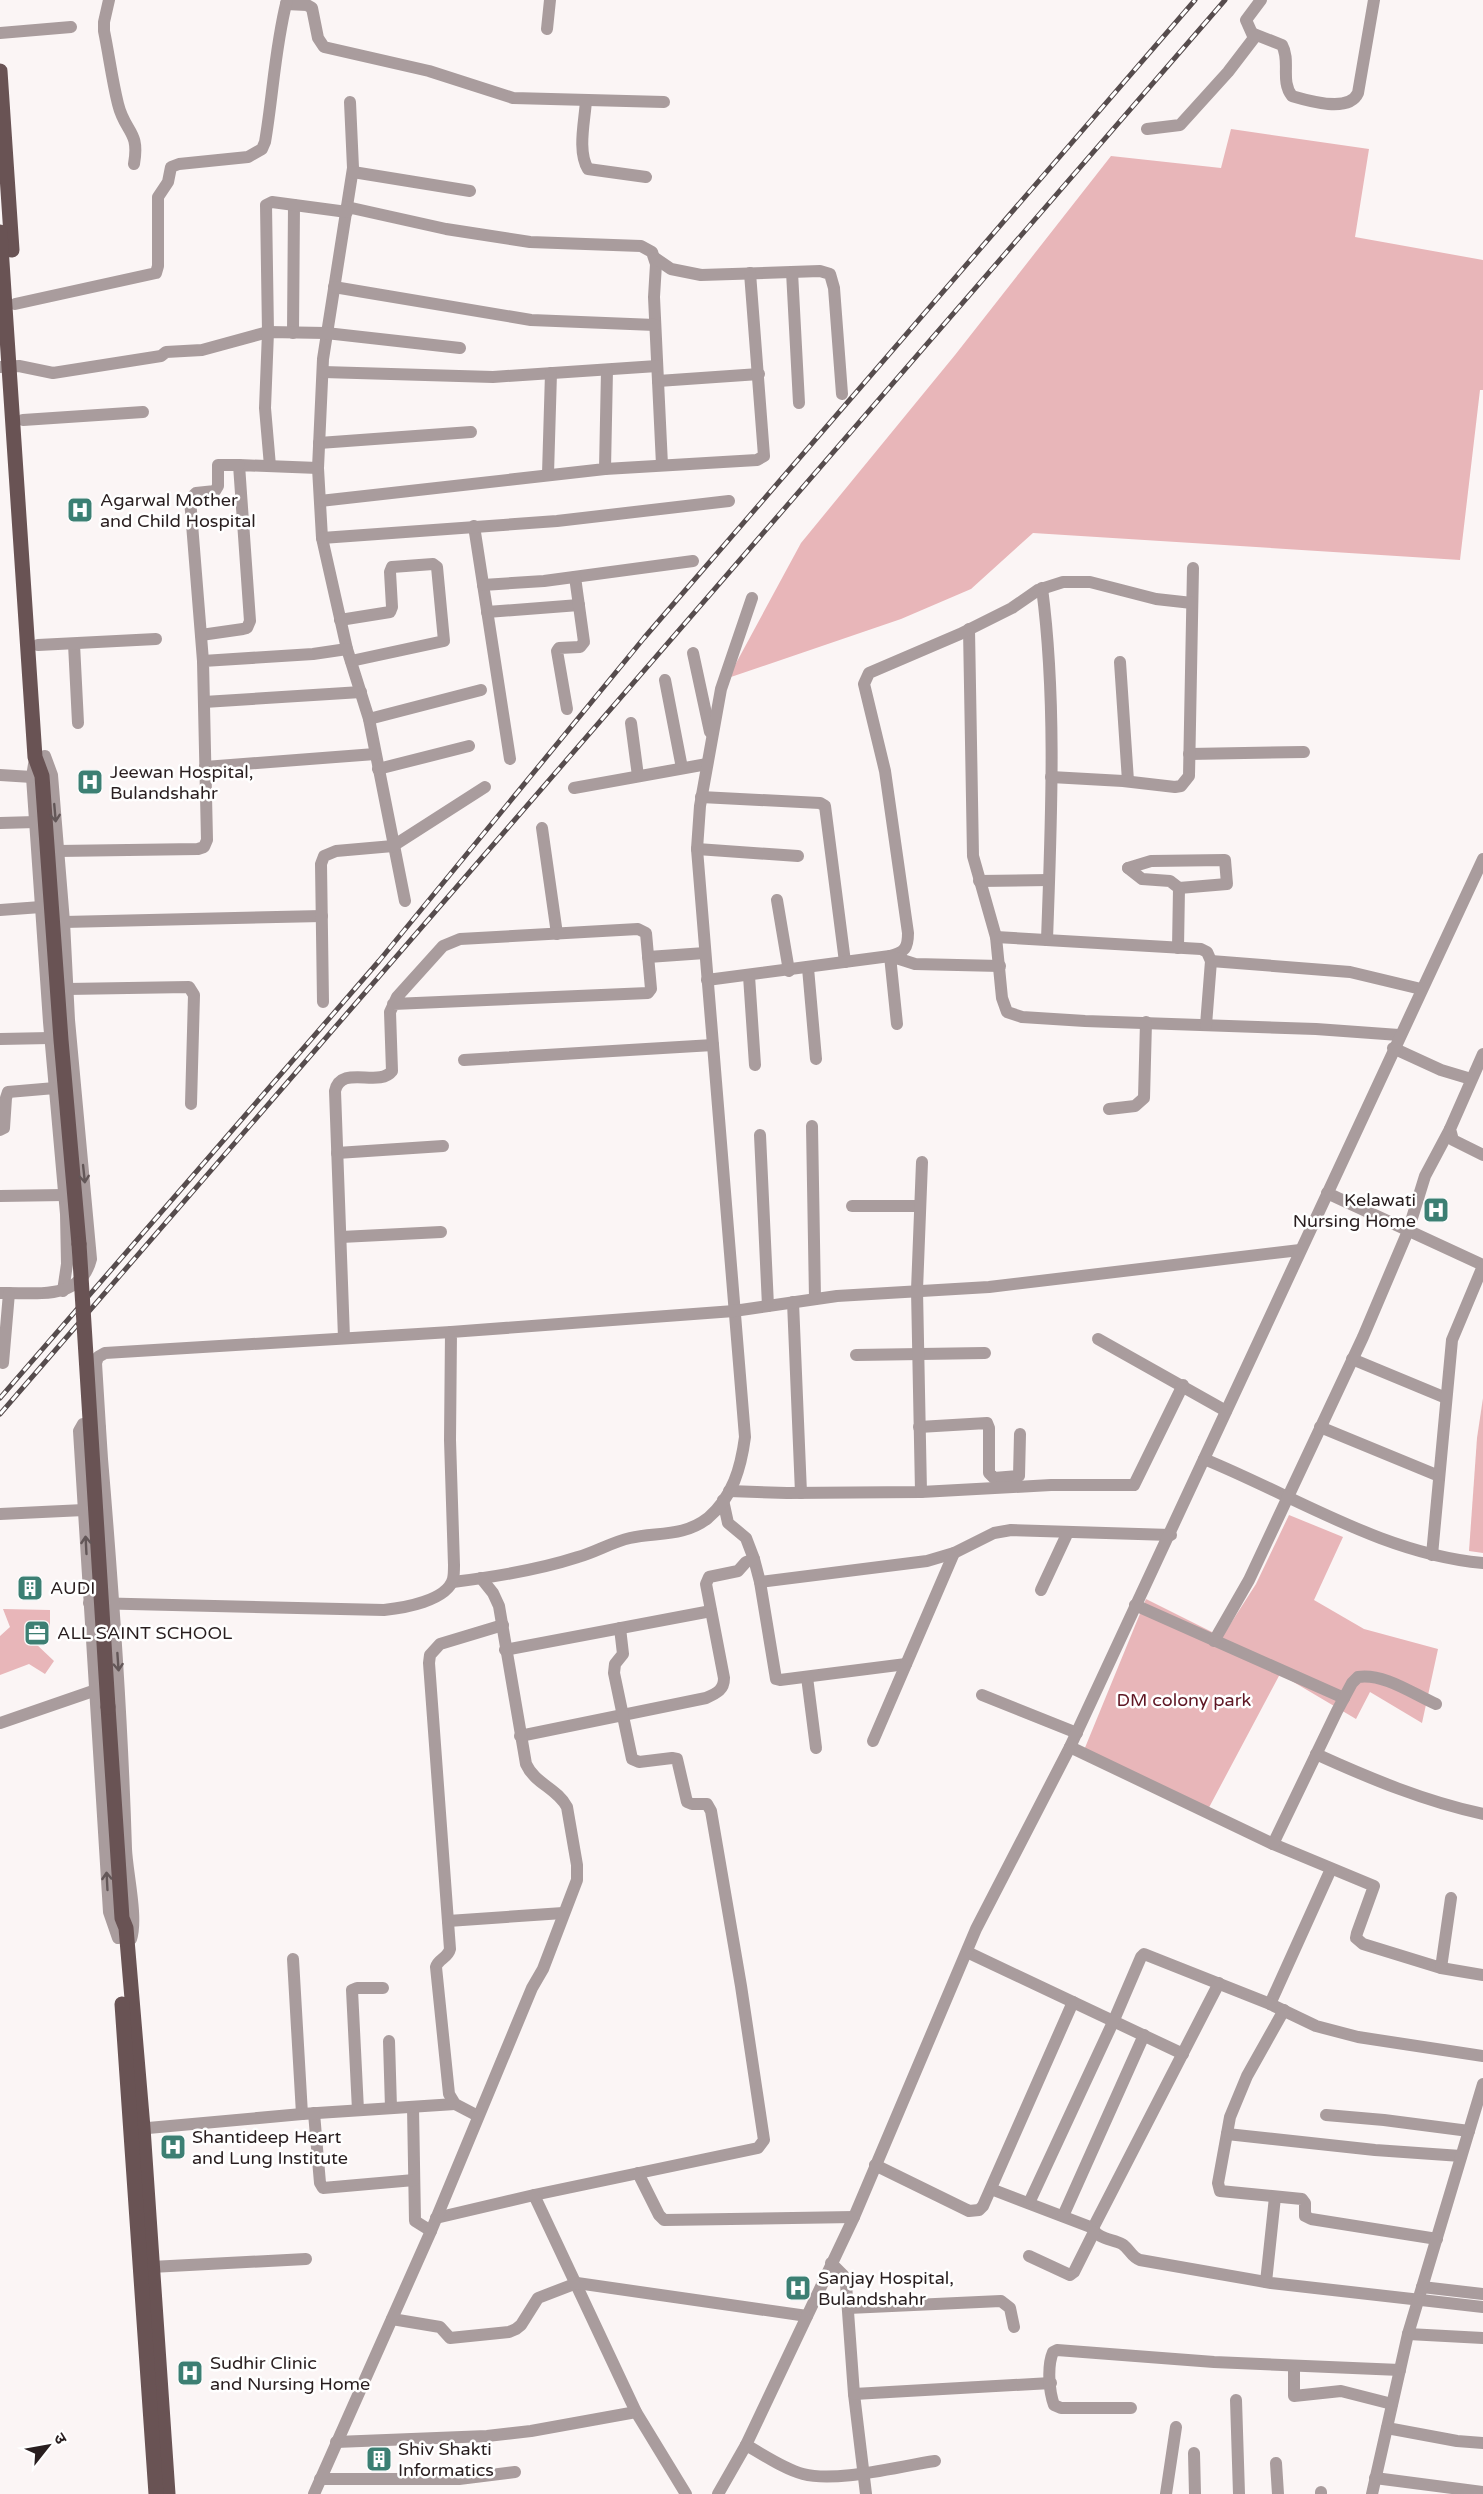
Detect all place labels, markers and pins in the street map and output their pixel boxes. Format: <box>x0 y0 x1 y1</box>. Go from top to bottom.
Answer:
place label: Agarwal Mother and Child Hospital <box>100 489 256 532</box>
hospital icon: Agarwal Mother and Child Hospital <box>65 495 95 525</box>
place label: Jeewan Hospital, Bulandshahr <box>110 761 254 804</box>
hospital icon: Jeewan Hospital, Bulandshahr <box>75 767 105 797</box>
place label: Kelawati Nursing Home <box>1293 1189 1416 1232</box>
hospital icon: Kelawati Nursing Home <box>1421 1195 1451 1225</box>
building icon: AUDI <box>15 1573 45 1603</box>
place label: AUDI <box>50 1577 95 1599</box>
office icon: ALL SAINT SCHOOL <box>22 1618 52 1648</box>
place label: ALL SAINT SCHOOL <box>57 1622 233 1644</box>
place label: Shantideep Heart and Lung Institute <box>192 2126 348 2169</box>
hospital icon: Shantideep Heart and Lung Institute <box>158 2132 188 2162</box>
place label: Sanjay Hospital, Bulandshahr <box>818 2267 954 2310</box>
hospital icon: Sanjay Hospital, Bulandshahr <box>783 2273 813 2303</box>
place label: Sudhir Clinic and Nursing Home <box>210 2352 370 2395</box>
hospital icon: Sudhir Clinic and Nursing Home <box>175 2358 205 2388</box>
place label: Shiv Shakti Informatics <box>398 2438 494 2481</box>
building icon: Shiv Shakti Informatics <box>364 2444 394 2474</box>

